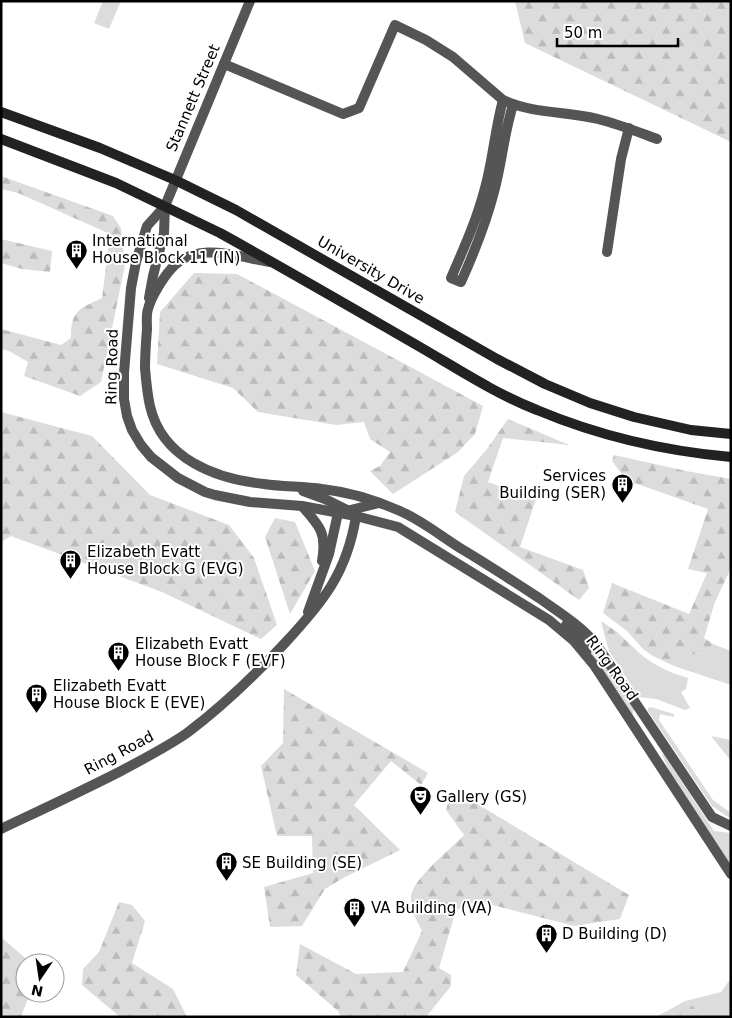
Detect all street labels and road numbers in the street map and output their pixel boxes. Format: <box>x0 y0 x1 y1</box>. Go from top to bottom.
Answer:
street label: Stannett Street <box>162 41 224 154</box>
street label: University Drive <box>314 232 428 308</box>
street label: Ring Road <box>102 329 122 405</box>
street label: Ring Road <box>582 632 642 704</box>
street label: Ring Road <box>81 727 157 779</box>

